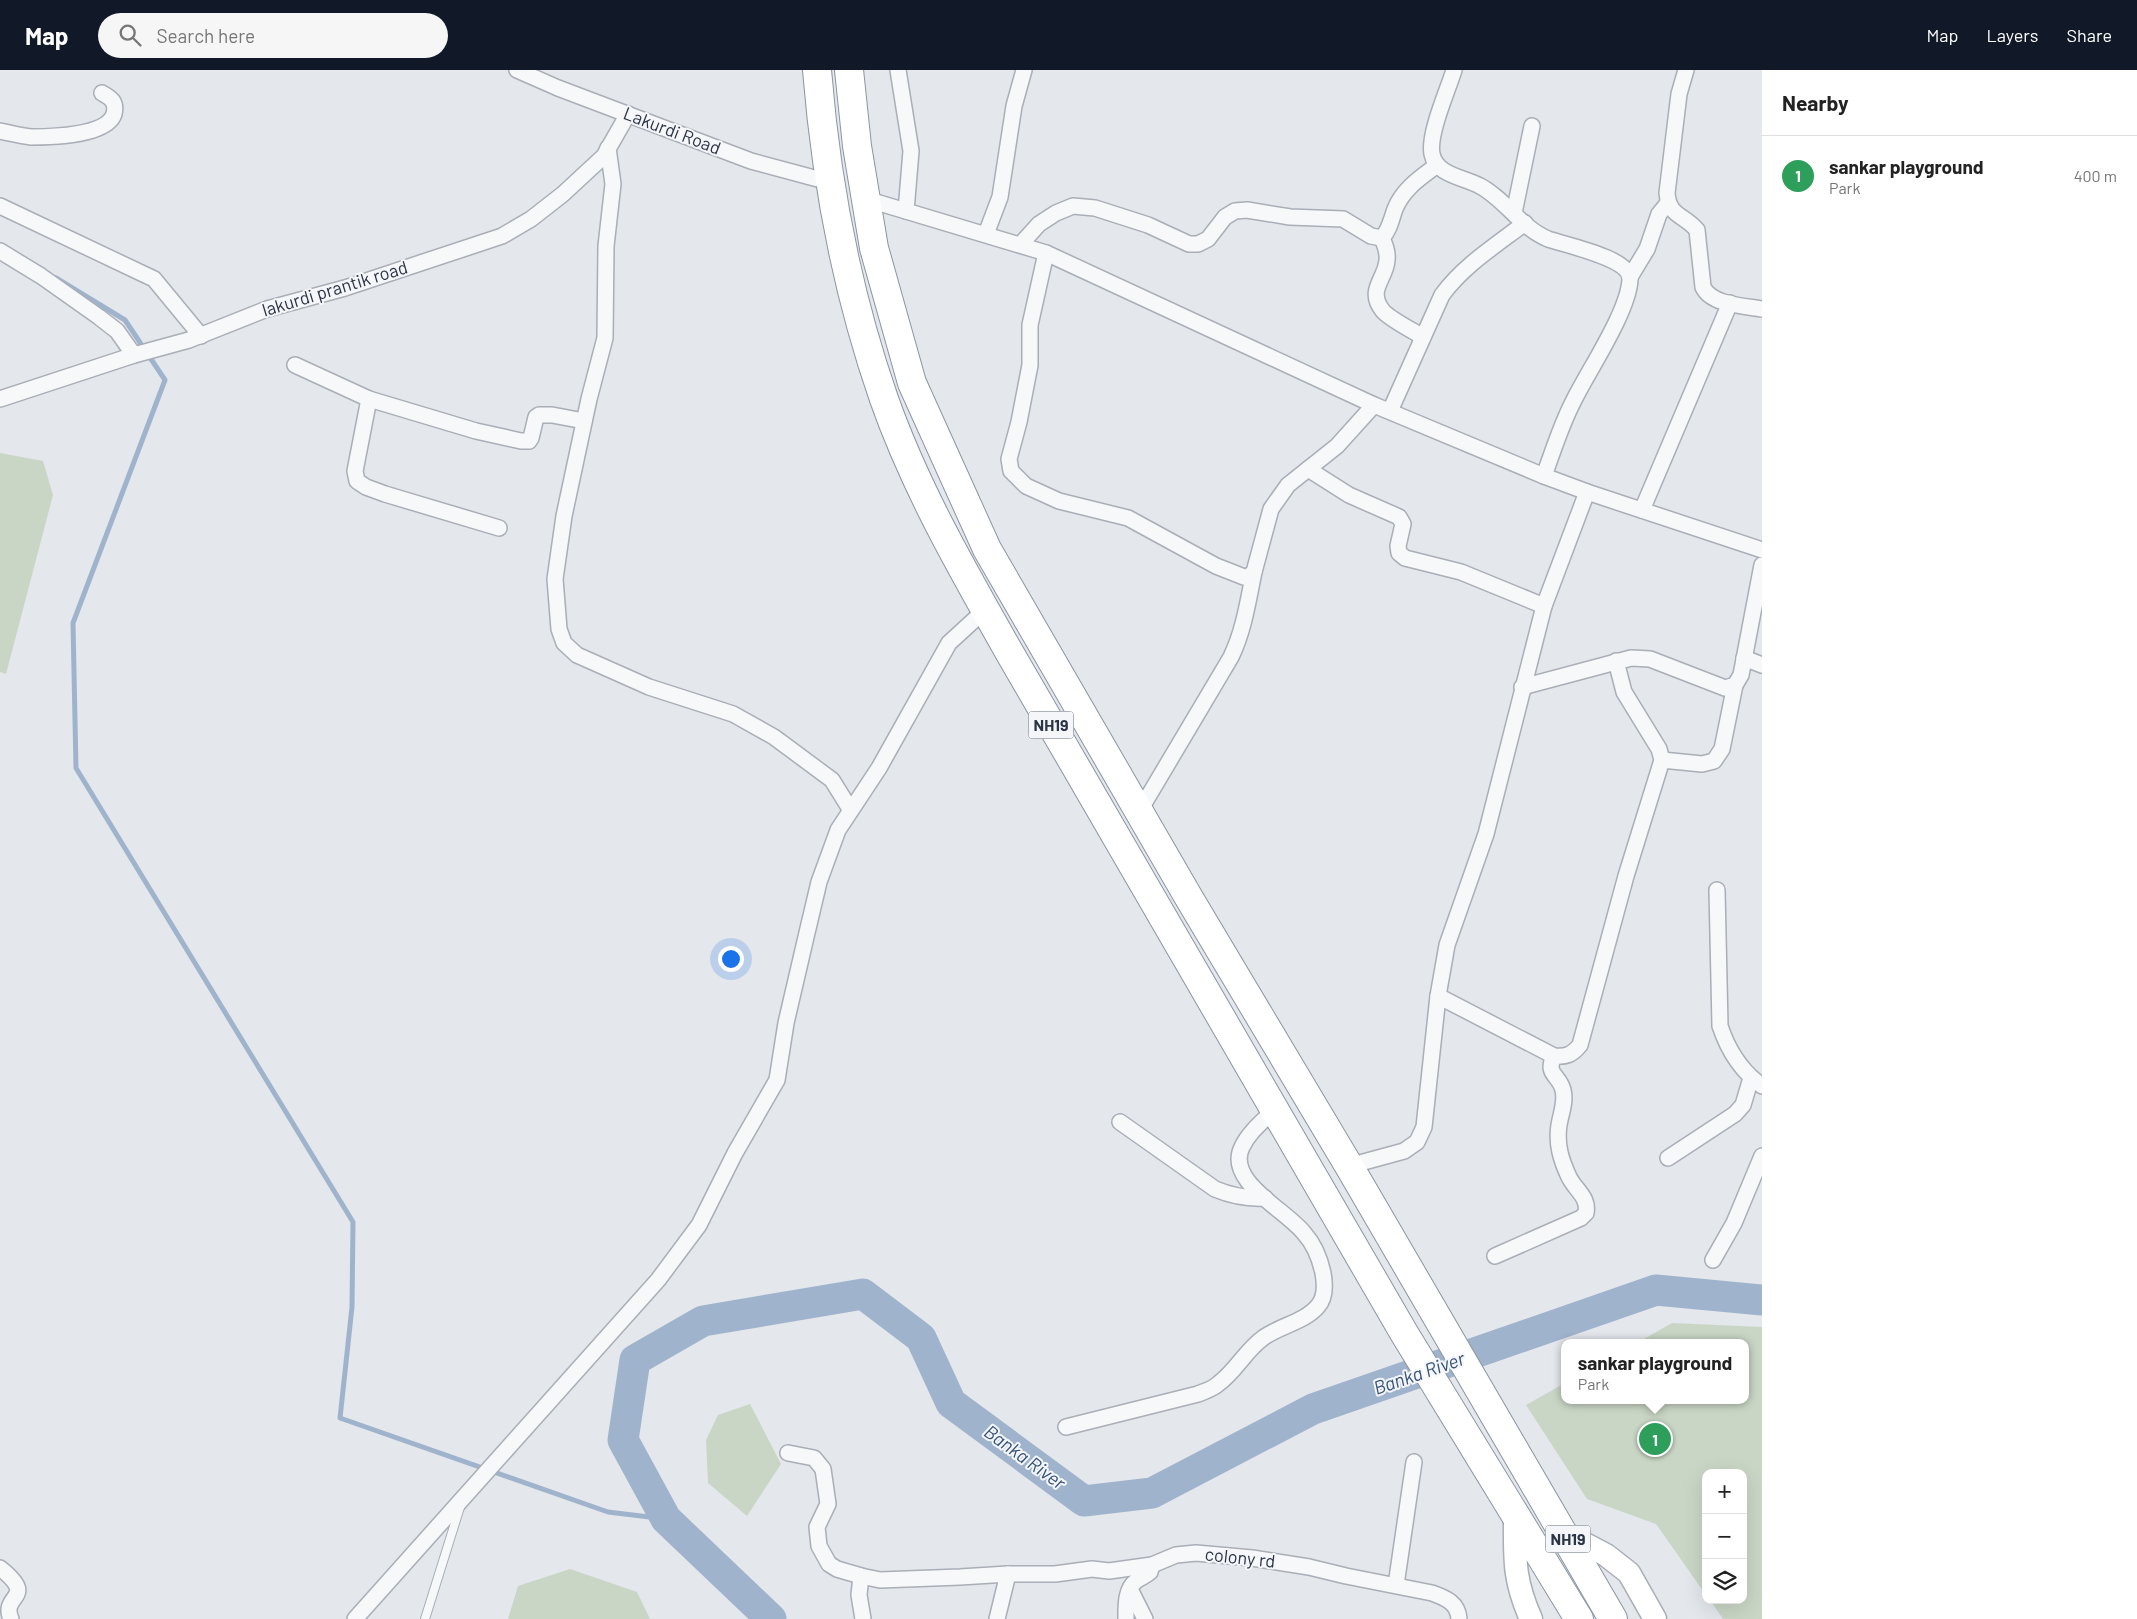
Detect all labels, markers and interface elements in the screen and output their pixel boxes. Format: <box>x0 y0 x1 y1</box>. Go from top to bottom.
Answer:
search box <box>98 13 448 58</box>
text: Map <box>25 21 68 50</box>
icon: search <box>116 21 144 49</box>
text: Search here <box>156 24 255 47</box>
text: Map <box>1926 24 1958 46</box>
text: Layers <box>1986 24 2039 46</box>
text: Share <box>2067 24 2112 46</box>
text: Nearby <box>1782 90 1848 115</box>
street label: Lakurdi Road <box>621 101 724 159</box>
text: sankar playground <box>1829 155 1984 178</box>
text: 1 <box>1795 166 1801 185</box>
text: 400 m <box>2074 166 2117 185</box>
text: Park <box>1829 178 1860 197</box>
street label: lakurdi prantik road <box>259 255 410 321</box>
road number: NH19 <box>1028 712 1074 738</box>
your location <box>718 946 744 972</box>
popup <box>1561 1339 1749 1404</box>
water label: Banka River <box>1370 1346 1469 1399</box>
text: sankar playground <box>1578 1351 1732 1374</box>
text: Park <box>1578 1374 1609 1393</box>
water label: Banka River <box>980 1419 1071 1495</box>
pin: 1 <box>1639 1420 1671 1458</box>
map controls <box>1702 1469 1747 1604</box>
button: + <box>1702 1469 1747 1514</box>
button: − <box>1702 1514 1747 1559</box>
road number: NH19 <box>1546 1526 1590 1552</box>
street label: colony rd <box>1204 1542 1276 1572</box>
button: layers <box>1702 1559 1747 1604</box>

